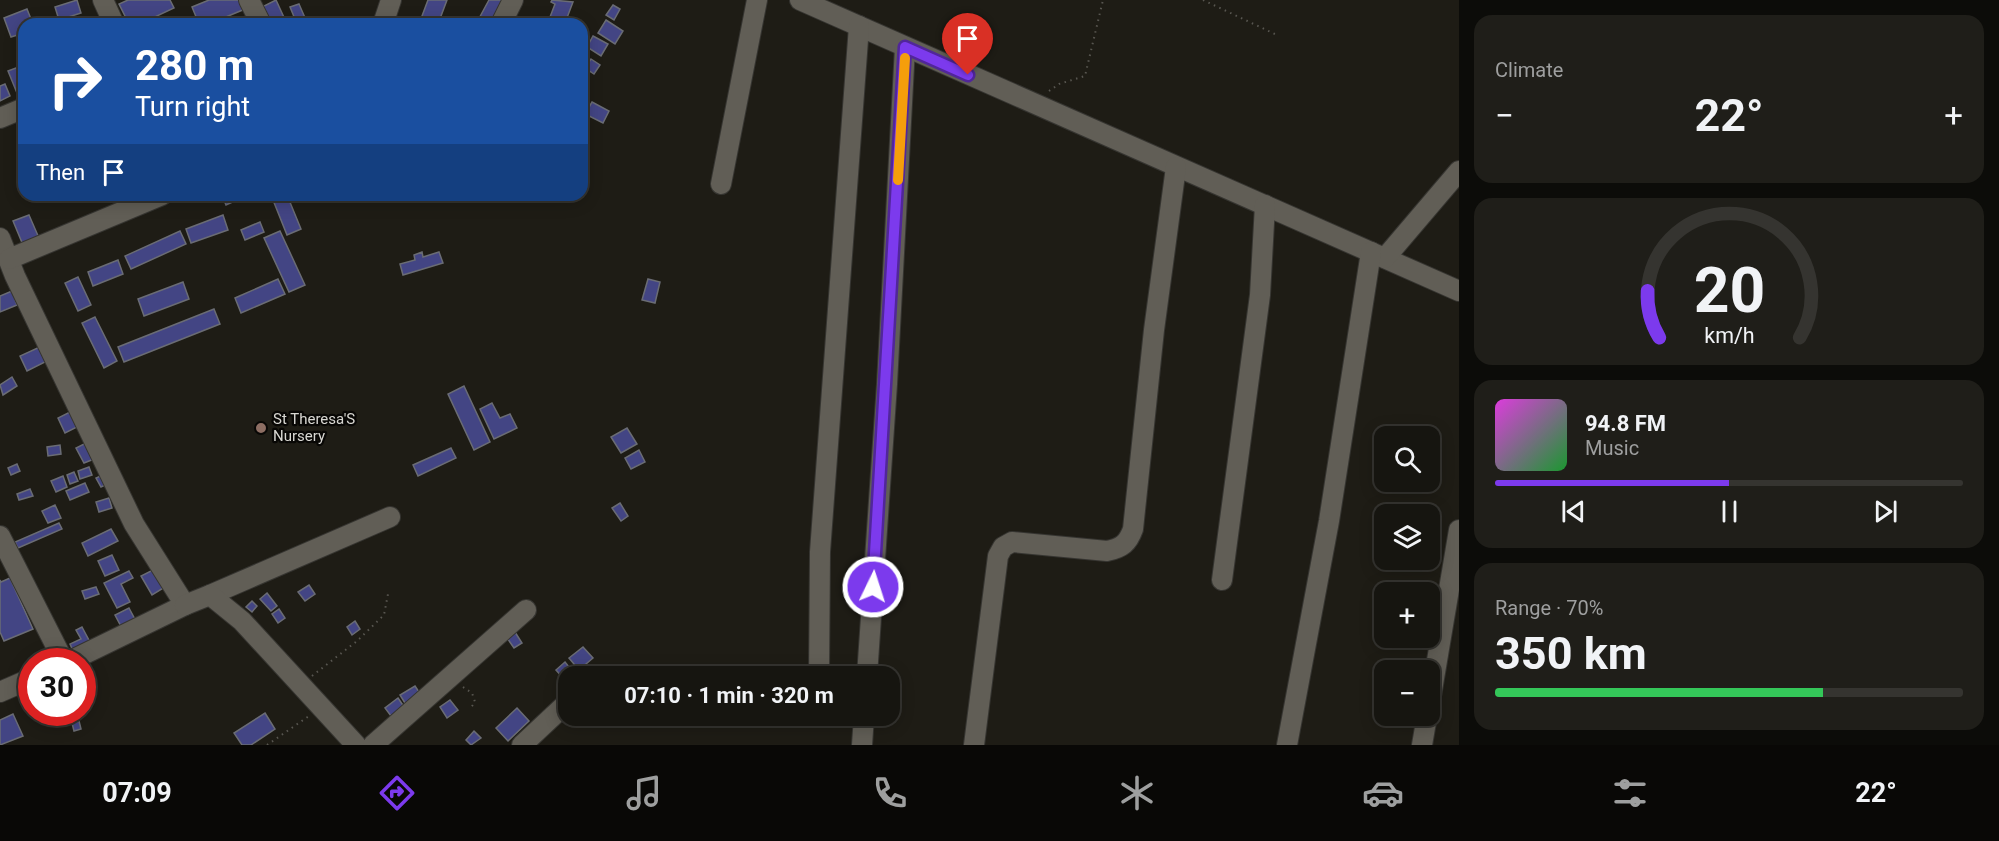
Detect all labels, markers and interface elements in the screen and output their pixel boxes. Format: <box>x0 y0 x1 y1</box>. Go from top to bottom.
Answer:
pin <box>942 13 993 75</box>
icon: arrive <box>951 22 984 55</box>
text: 280 m <box>135 41 254 90</box>
icon: right <box>36 42 114 120</box>
text: Climate <box>1495 58 1563 82</box>
text: 22° <box>1694 89 1764 142</box>
text: Turn right <box>135 91 250 123</box>
text: − <box>1495 96 1514 135</box>
text: + <box>1944 96 1963 135</box>
icon: arrive <box>97 156 130 189</box>
text: Then <box>36 160 85 185</box>
text: 20 <box>1693 254 1765 327</box>
text: km/h <box>1704 324 1754 349</box>
place label: St Theresa'S Nursery <box>273 410 355 445</box>
text: 94.8 FM <box>1585 411 1666 436</box>
marker: St Theresa'S Nursery <box>254 421 268 435</box>
map controls <box>1374 426 1440 726</box>
button: search <box>1374 426 1440 492</box>
text: Music <box>1585 436 1639 460</box>
icon: previous <box>1557 495 1590 528</box>
icon: pause <box>1713 495 1746 528</box>
icon: next <box>1869 495 1902 528</box>
button: layers <box>1374 504 1440 570</box>
position arrow <box>841 555 905 619</box>
button: + <box>1374 582 1440 648</box>
text: Range · 70% <box>1495 596 1603 620</box>
text: 350 km <box>1495 627 1647 680</box>
speed limit sign: 30 <box>18 648 96 726</box>
button: − <box>1374 660 1440 726</box>
text: 07:10 · 1 min · 320 m <box>624 683 834 708</box>
icon: directions <box>376 772 418 814</box>
icon: music <box>623 772 665 814</box>
icon: phone <box>869 772 911 814</box>
icon: climate <box>1116 772 1158 814</box>
icon: car <box>1362 772 1404 814</box>
icon: filters <box>1609 772 1651 814</box>
text: 07:09 <box>102 777 172 809</box>
text: 22° <box>1855 777 1897 809</box>

